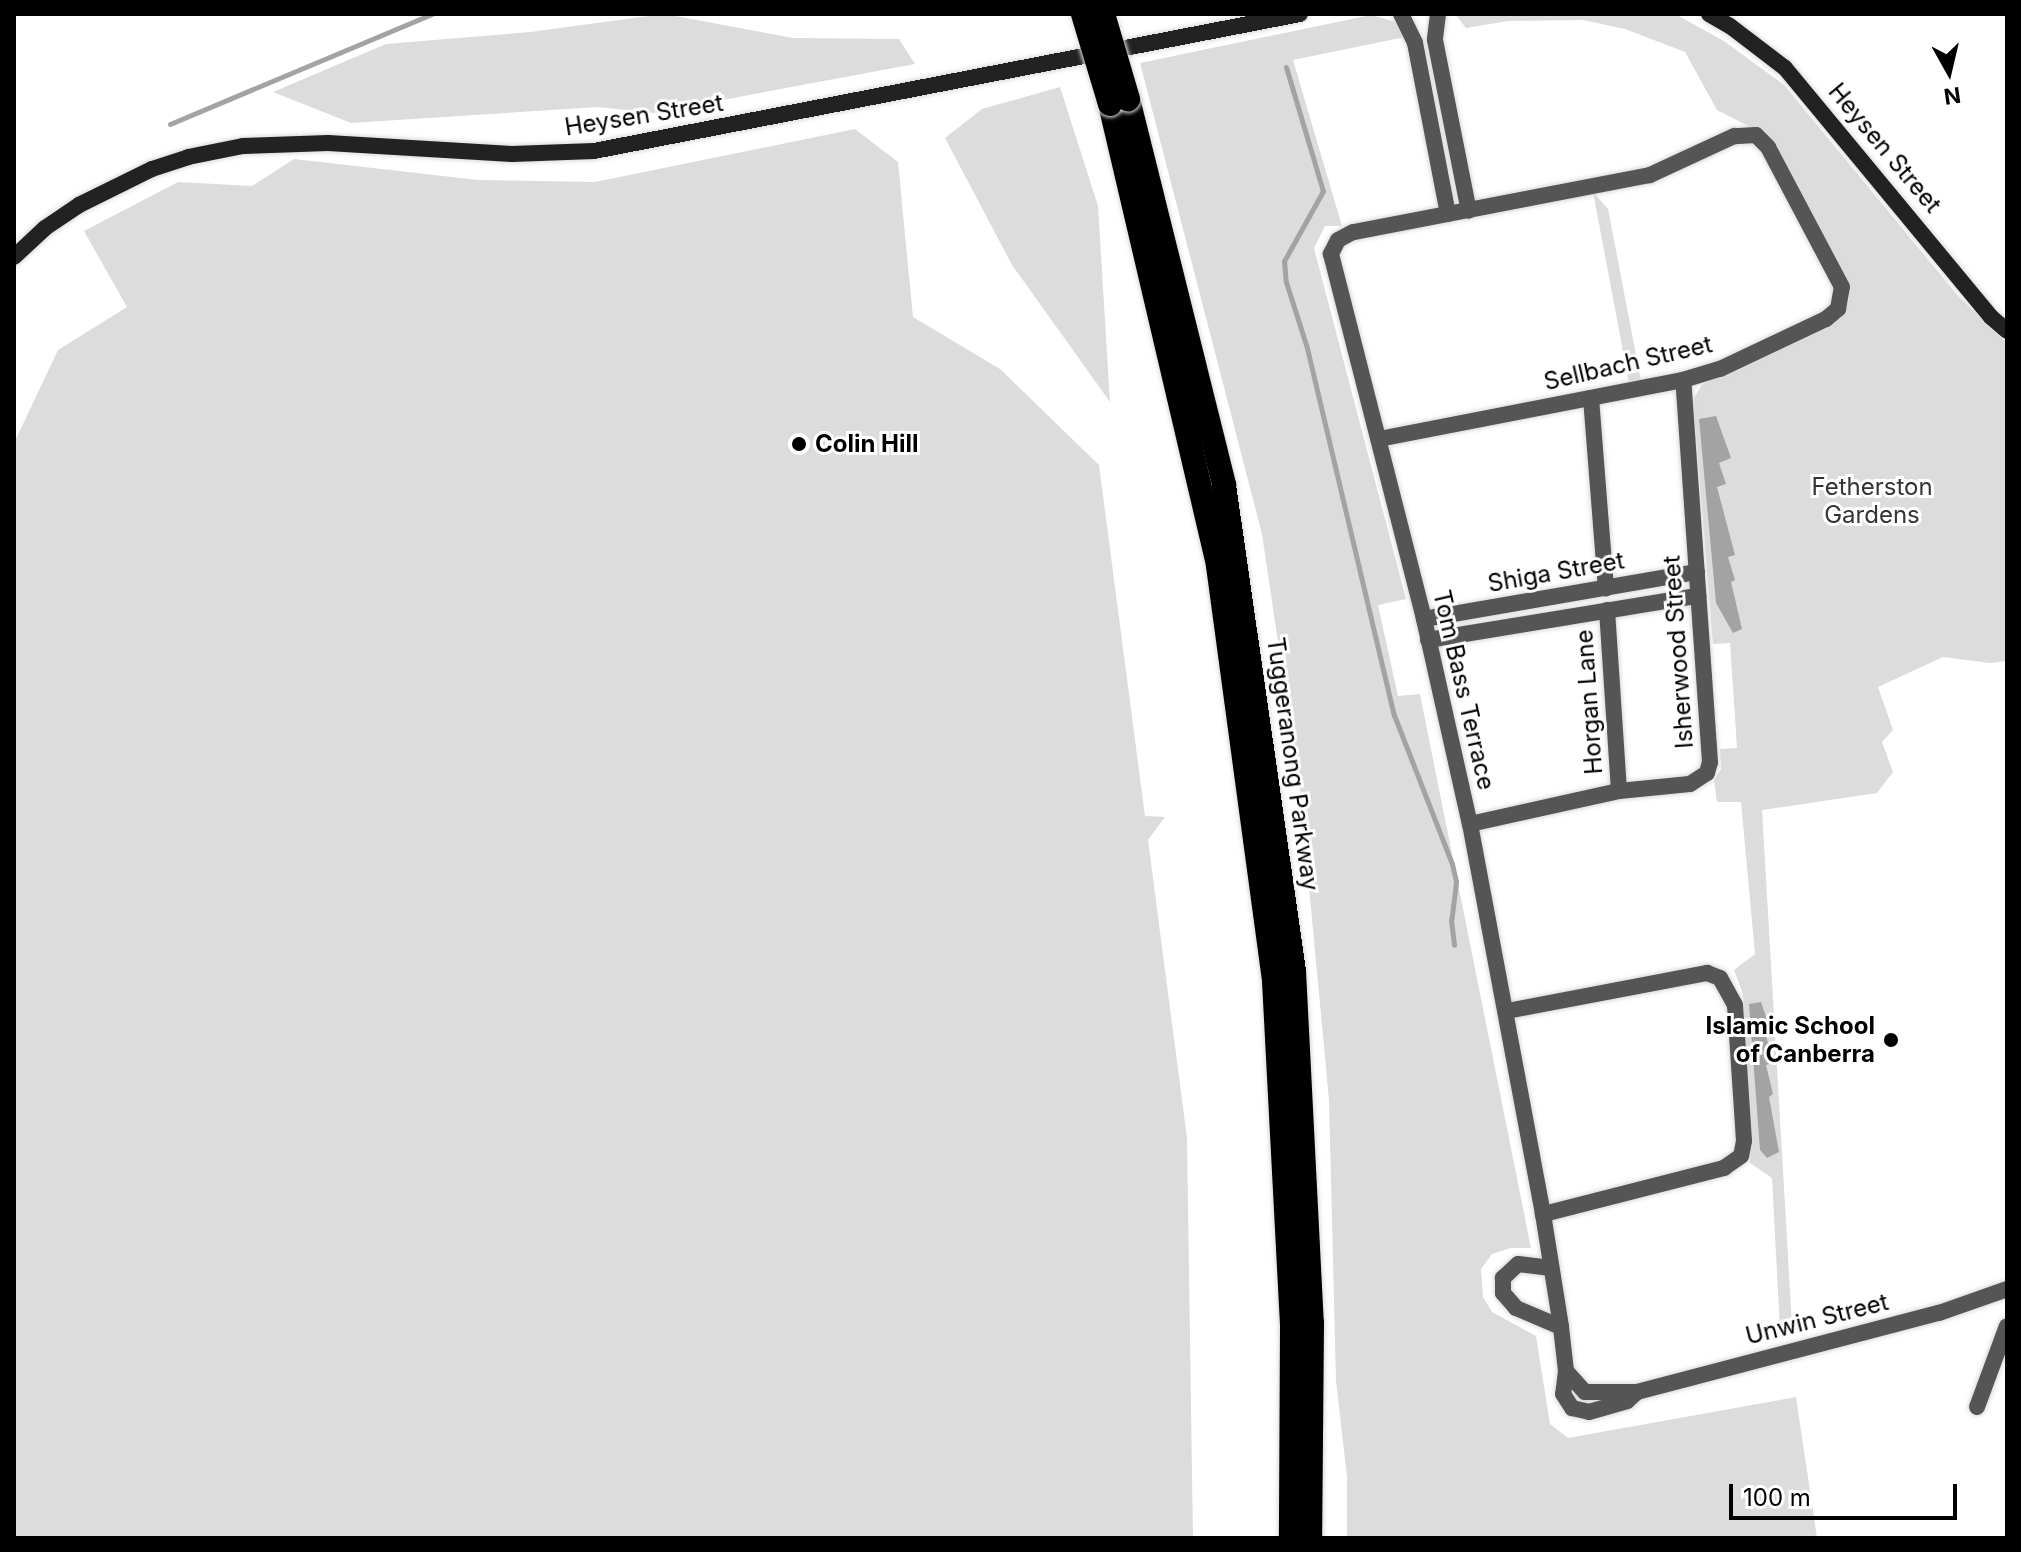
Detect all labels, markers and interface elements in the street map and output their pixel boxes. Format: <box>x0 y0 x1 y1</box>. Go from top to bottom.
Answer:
north arrow <box>1909 32 1989 112</box>
street label: Heysen Street <box>1822 77 1948 219</box>
text: N <box>1942 82 1962 110</box>
street label: Heysen Street <box>563 88 725 142</box>
street label: Sellbach Street <box>1541 330 1715 396</box>
place label: Colin Hill <box>815 430 919 458</box>
marker: Colin Hill <box>790 435 808 453</box>
park label: Fetherston Gardens <box>1811 473 1933 529</box>
street label: Shiga Street <box>1486 546 1626 598</box>
street label: Isherwood Street <box>1657 554 1699 750</box>
street label: Tom Bass Terrace <box>1427 587 1501 793</box>
street label: Horgan Lane <box>1570 629 1608 775</box>
street label: Tuggeranong Parkway <box>1261 635 1325 893</box>
place label: Islamic School of Canberra <box>1705 1012 1875 1068</box>
marker: Islamic School of Canberra <box>1882 1031 1900 1049</box>
street label: Unwin Street <box>1743 1287 1891 1351</box>
scale bar <box>1733 1468 1961 1518</box>
text: 100 m <box>1743 1483 1811 1512</box>

